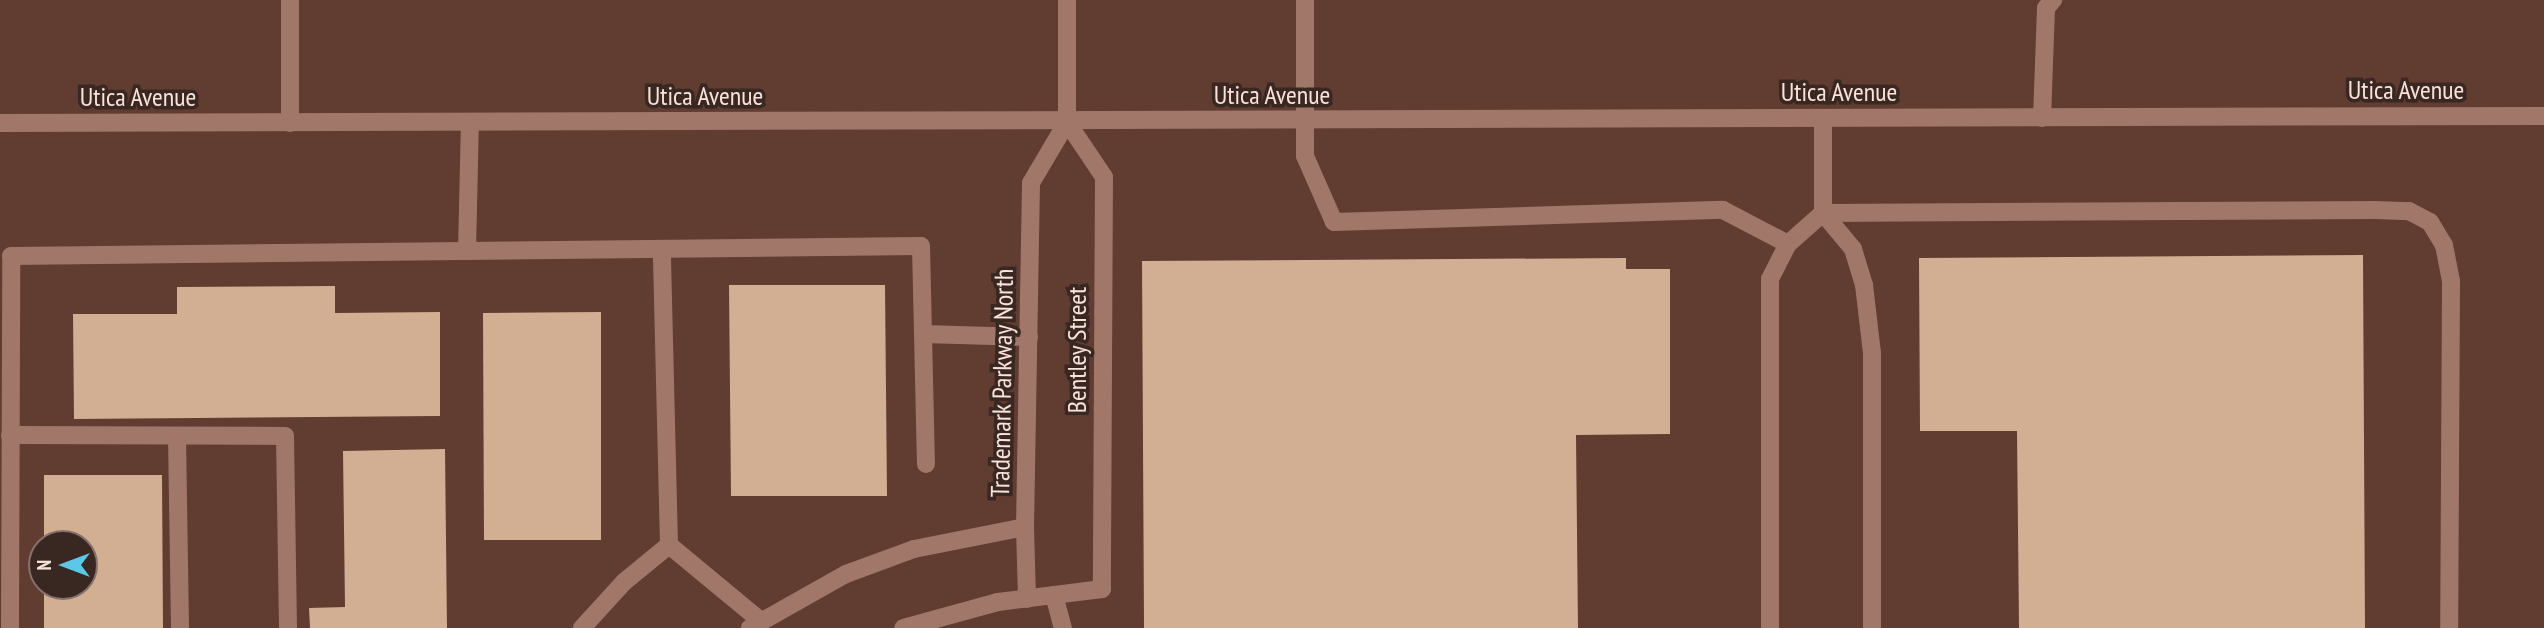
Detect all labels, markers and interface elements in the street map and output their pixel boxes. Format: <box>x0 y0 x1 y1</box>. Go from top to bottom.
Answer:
street label: Utica Avenue <box>2347 74 2465 106</box>
street label: Utica Avenue <box>1780 76 1898 108</box>
street label: Utica Avenue <box>1213 79 1331 111</box>
street label: Utica Avenue <box>646 80 764 112</box>
street label: Utica Avenue <box>79 81 197 113</box>
street label: Trademark Parkway North <box>984 268 1020 498</box>
street label: Bentley Street <box>1061 286 1093 414</box>
north arrow <box>28 530 98 600</box>
text: N <box>32 560 56 570</box>

